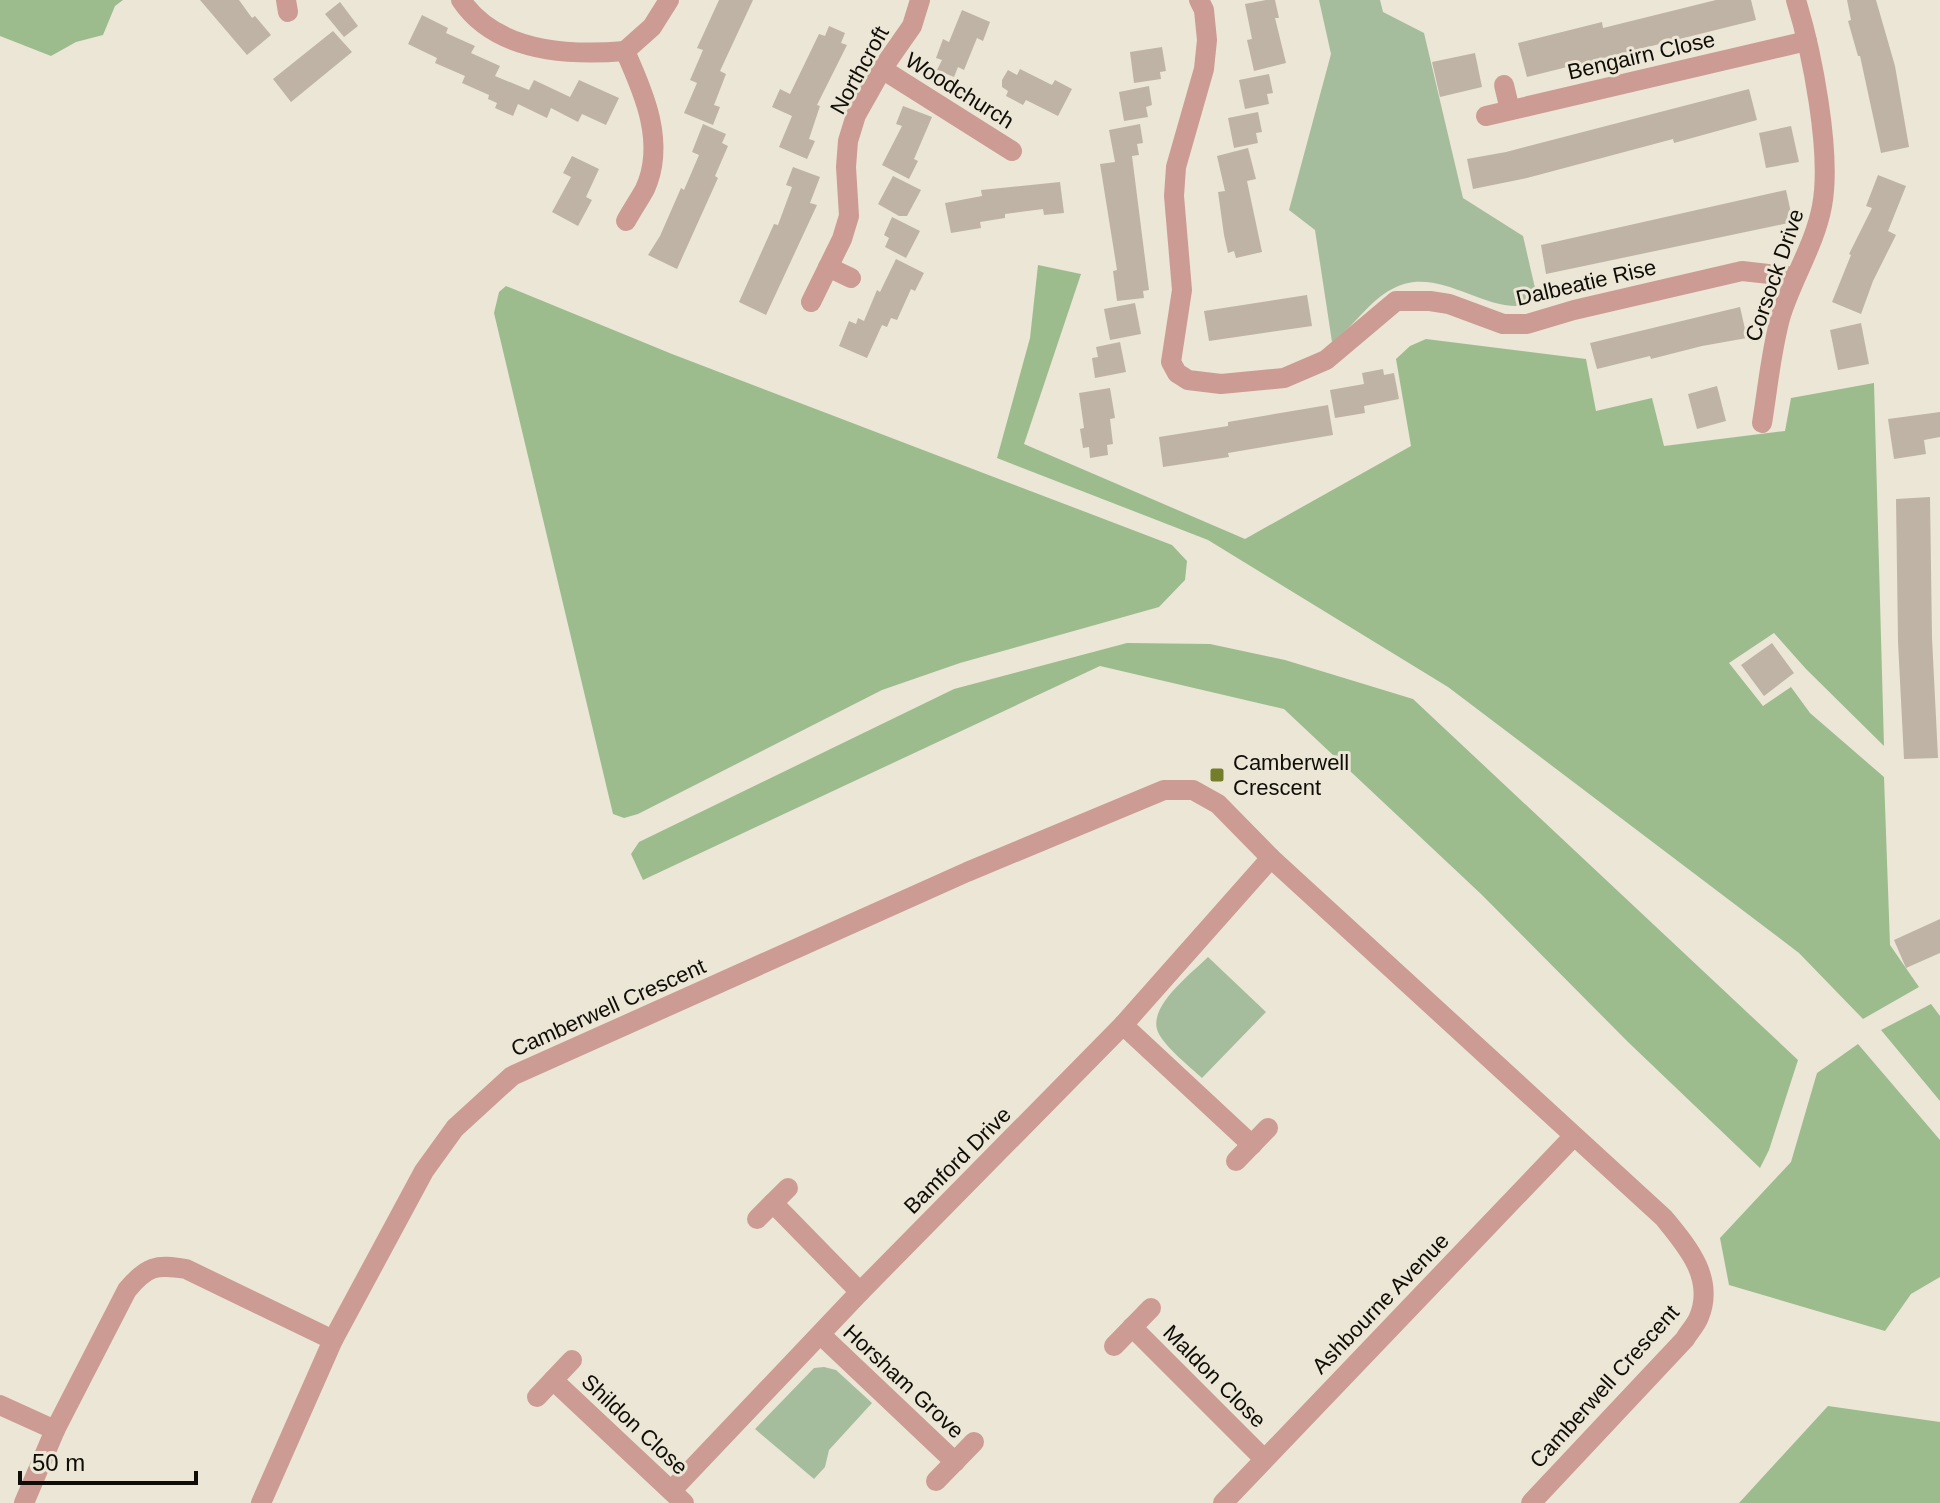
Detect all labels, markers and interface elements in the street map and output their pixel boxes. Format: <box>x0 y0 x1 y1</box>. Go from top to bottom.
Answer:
street label: Northcroft <box>825 22 894 119</box>
street label: Bengairn Close <box>1565 26 1717 85</box>
street label: Woodchurch <box>901 47 1019 134</box>
street label: Corsock Drive <box>1740 206 1809 345</box>
street label: Dalbeatie Rise <box>1514 254 1659 311</box>
place label: Camberwell Crescent <box>1233 750 1349 800</box>
marker: Camberwell Crescent <box>1208 766 1226 784</box>
street label: Camberwell Crescent <box>507 953 709 1062</box>
street label: Bamford Drive <box>899 1102 1016 1219</box>
street label: Ashbourne Avenue <box>1307 1228 1454 1379</box>
street label: Camberwell Crescent <box>1525 1300 1684 1473</box>
street label: Horsham Grove <box>838 1319 969 1443</box>
street label: Maldon Close <box>1158 1320 1271 1433</box>
street label: Shildon Close <box>576 1369 693 1480</box>
scale bar <box>20 1435 196 1485</box>
text: 50 m <box>32 1449 85 1476</box>

